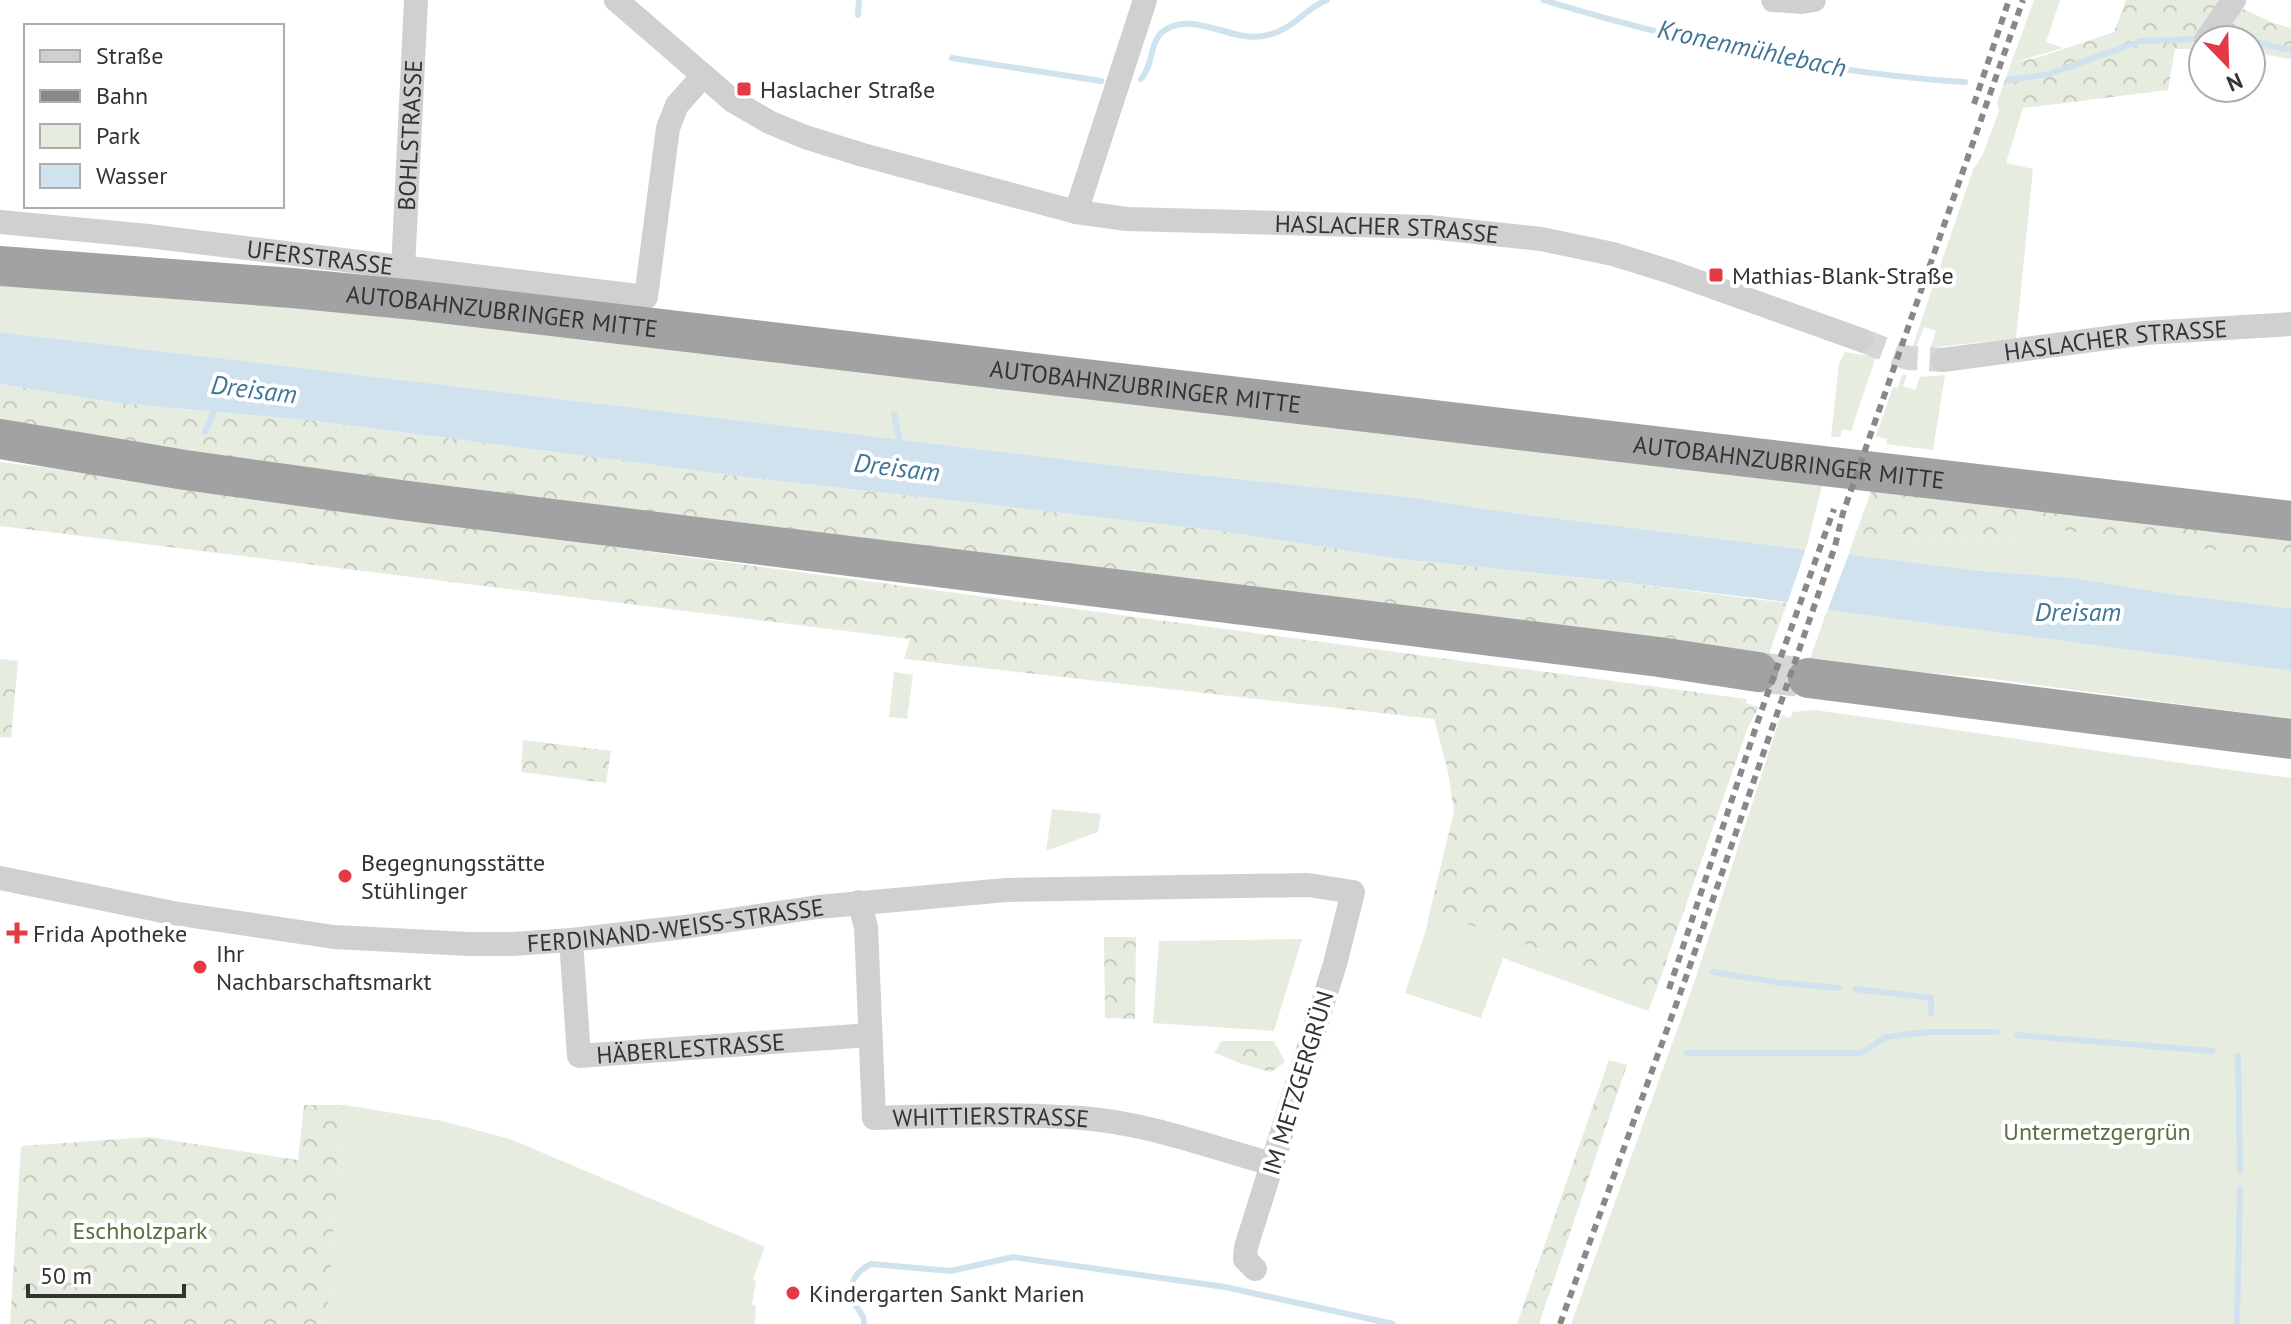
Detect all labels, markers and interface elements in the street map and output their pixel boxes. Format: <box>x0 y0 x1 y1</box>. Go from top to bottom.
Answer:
water label: Kronenmühlebach <box>1655 12 1849 84</box>
legend <box>24 24 284 208</box>
north arrow <box>2187 24 2267 104</box>
text: Straße <box>96 40 163 71</box>
street label: BOHLSTRASSE <box>390 59 429 211</box>
text: N <box>2223 67 2247 98</box>
place label: Haslacher Straße <box>760 74 935 105</box>
text: Bahn <box>96 80 148 111</box>
marker: Haslacher Straße <box>735 80 753 98</box>
text: Park <box>96 120 141 151</box>
text: Wasser <box>96 160 167 191</box>
street label: HASLACHER STRASSE <box>1274 207 1500 250</box>
street label: UFERSTRASSE <box>245 233 395 281</box>
place label: Mathias-Blank-Straße <box>1732 260 1954 291</box>
marker: Mathias-Blank-Straße <box>1707 266 1725 284</box>
street label: AUTOBAHNZUBRINGER MITTE <box>345 278 659 344</box>
street label: HASLACHER STRASSE <box>2002 312 2228 367</box>
street label: AUTOBAHNZUBRINGER MITTE <box>988 352 1303 420</box>
water label: Dreisam <box>209 367 299 411</box>
street label: AUTOBAHNZUBRINGER MITTE <box>1632 428 1946 496</box>
water label: Dreisam <box>852 445 942 489</box>
water label: Dreisam <box>2035 595 2121 628</box>
place label: Begegnungsstätte Stühlinger <box>361 847 545 906</box>
marker: Begegnungsstätte Stühlinger <box>336 867 354 885</box>
street label: FERDINAND-WEISS-STRASSE <box>526 891 826 958</box>
place label: Frida Apotheke <box>33 918 187 949</box>
marker: Frida Apotheke <box>8 924 26 942</box>
place label: Ihr Nachbarschaftsmarkt <box>216 938 432 997</box>
marker: Ihr Nachbarschaftsmarkt <box>191 958 209 976</box>
street label: IM METZGERGRÜN <box>1255 987 1341 1179</box>
street label: HÄBERLESTRASSE <box>595 1026 786 1070</box>
street label: WHITTIERSTRASSE <box>892 1100 1090 1134</box>
park label: Untermetzgergrün <box>2003 1116 2191 1147</box>
park label: Eschholzpark <box>72 1215 208 1246</box>
scale bar <box>28 1248 184 1298</box>
text: 50 m <box>40 1260 92 1291</box>
place label: Kindergarten Sankt Marien <box>809 1278 1084 1309</box>
marker: Kindergarten Sankt Marien <box>784 1284 802 1302</box>

